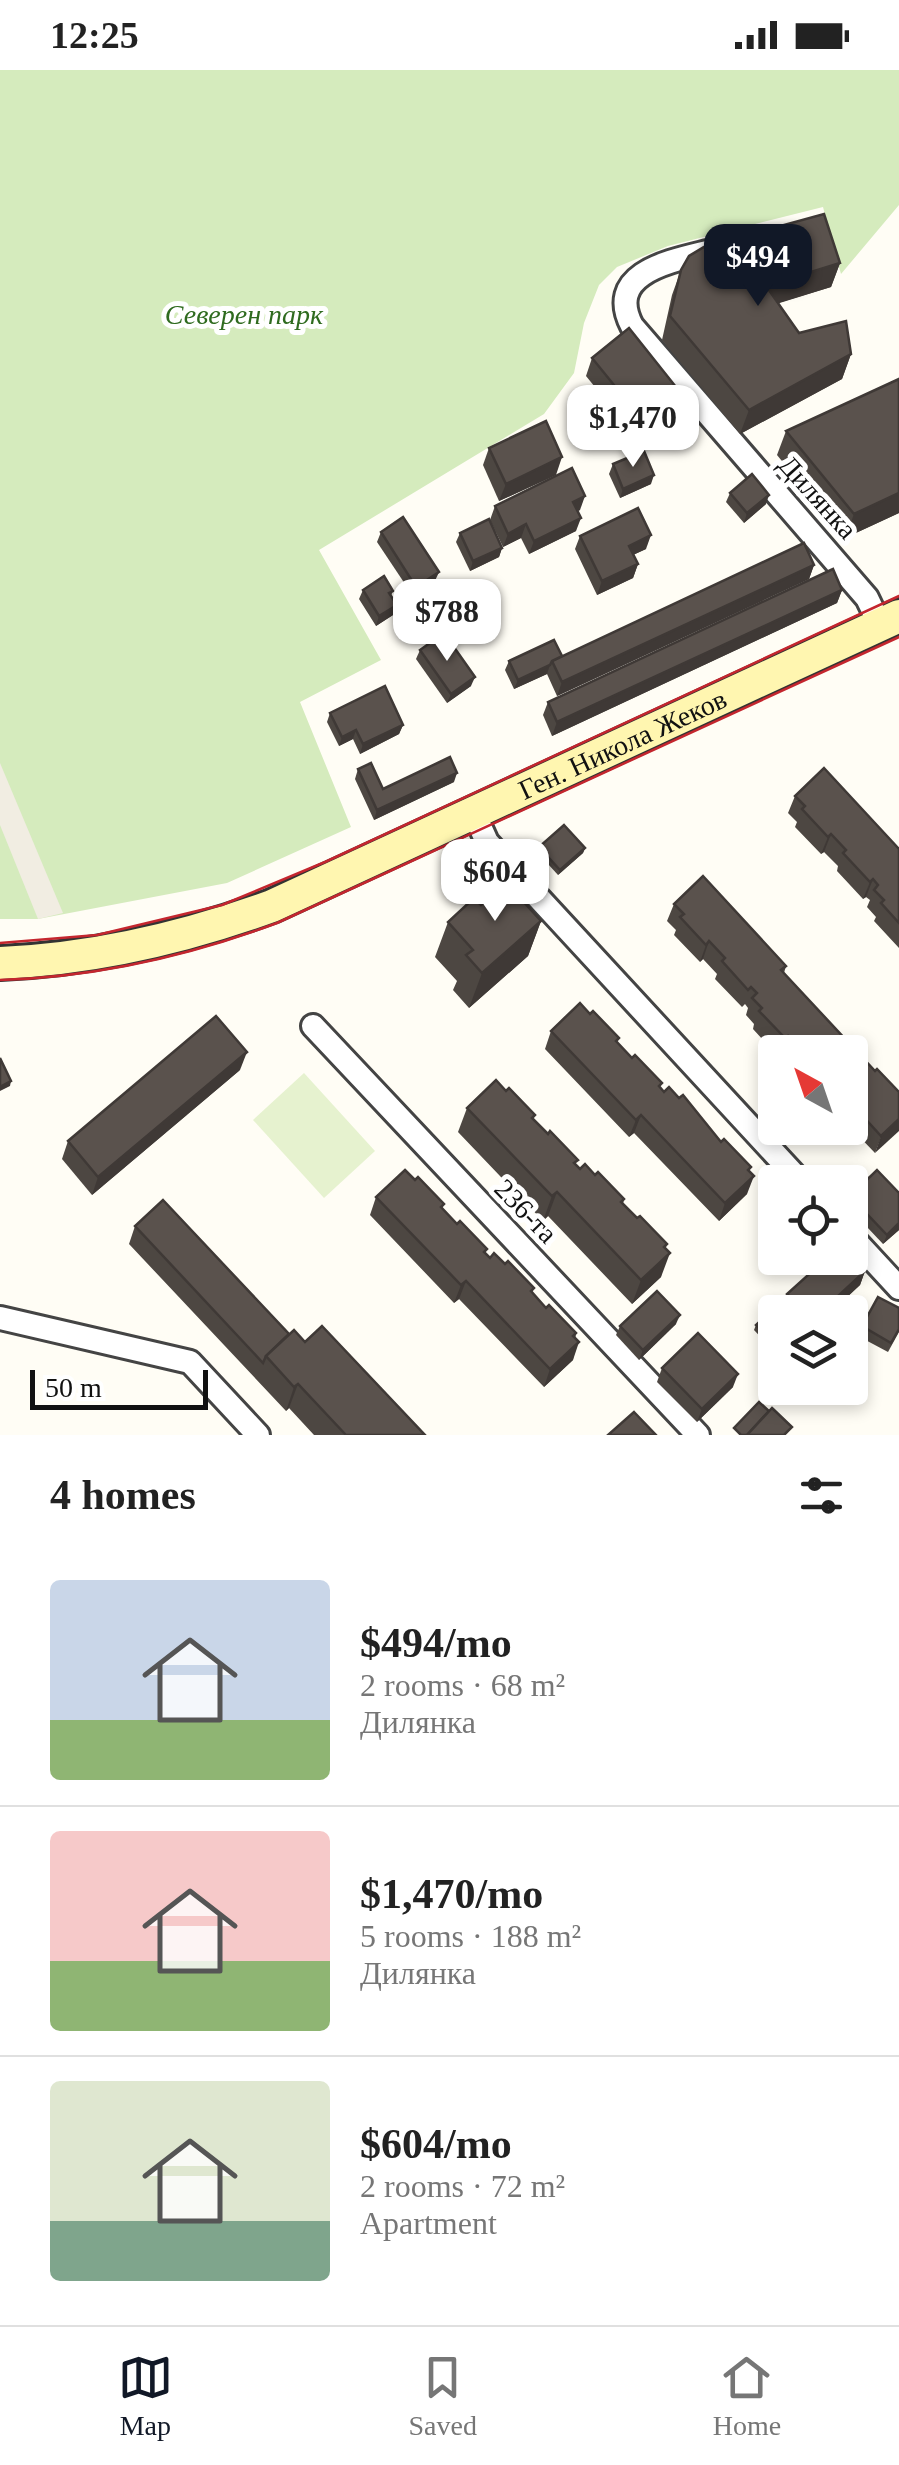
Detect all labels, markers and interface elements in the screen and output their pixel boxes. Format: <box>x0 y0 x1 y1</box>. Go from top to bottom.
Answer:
text: 12:25 <box>50 14 139 56</box>
pin: $494 <box>699 224 817 309</box>
text: $494 <box>726 238 790 274</box>
park label: Северен парк <box>165 299 324 330</box>
pin: $1,470 <box>552 385 714 470</box>
text: $1,470 <box>589 399 677 435</box>
street label: Дилянка <box>773 449 864 546</box>
pin: $788 <box>388 579 506 664</box>
text: $788 <box>415 593 479 629</box>
street label: Ген. Никола Жеков <box>514 683 731 805</box>
pin: $604 <box>436 839 554 924</box>
text: $604 <box>463 853 527 889</box>
north arrow <box>758 1035 868 1145</box>
map controls <box>758 1035 868 1405</box>
button: locate <box>758 1165 868 1275</box>
street label: 236-та <box>488 1173 564 1250</box>
button: layers <box>758 1295 868 1405</box>
scale bar <box>30 1365 208 1410</box>
text: 50 m <box>45 1372 102 1403</box>
icon: filters <box>794 1468 849 1523</box>
text: 4 homes <box>50 1472 196 1518</box>
icon: home <box>130 1620 250 1740</box>
text: $494/mo <box>360 1620 512 1666</box>
text: 2 rooms · 68 m² <box>360 1667 565 1703</box>
text: Дилянка <box>360 1704 476 1740</box>
icon: home <box>130 1871 250 1991</box>
text: $1,470/mo <box>360 1871 543 1917</box>
text: 5 rooms · 188 m² <box>360 1918 581 1954</box>
text: Дилянка <box>360 1955 476 1991</box>
icon: home <box>130 2121 250 2241</box>
text: $604/mo <box>360 2121 512 2167</box>
text: 2 rooms · 72 m² <box>360 2168 565 2204</box>
text: Apartment <box>360 2205 497 2241</box>
tab: Map <box>118 2350 173 2442</box>
tab: Saved <box>409 2350 477 2442</box>
tab: Home <box>713 2350 781 2442</box>

